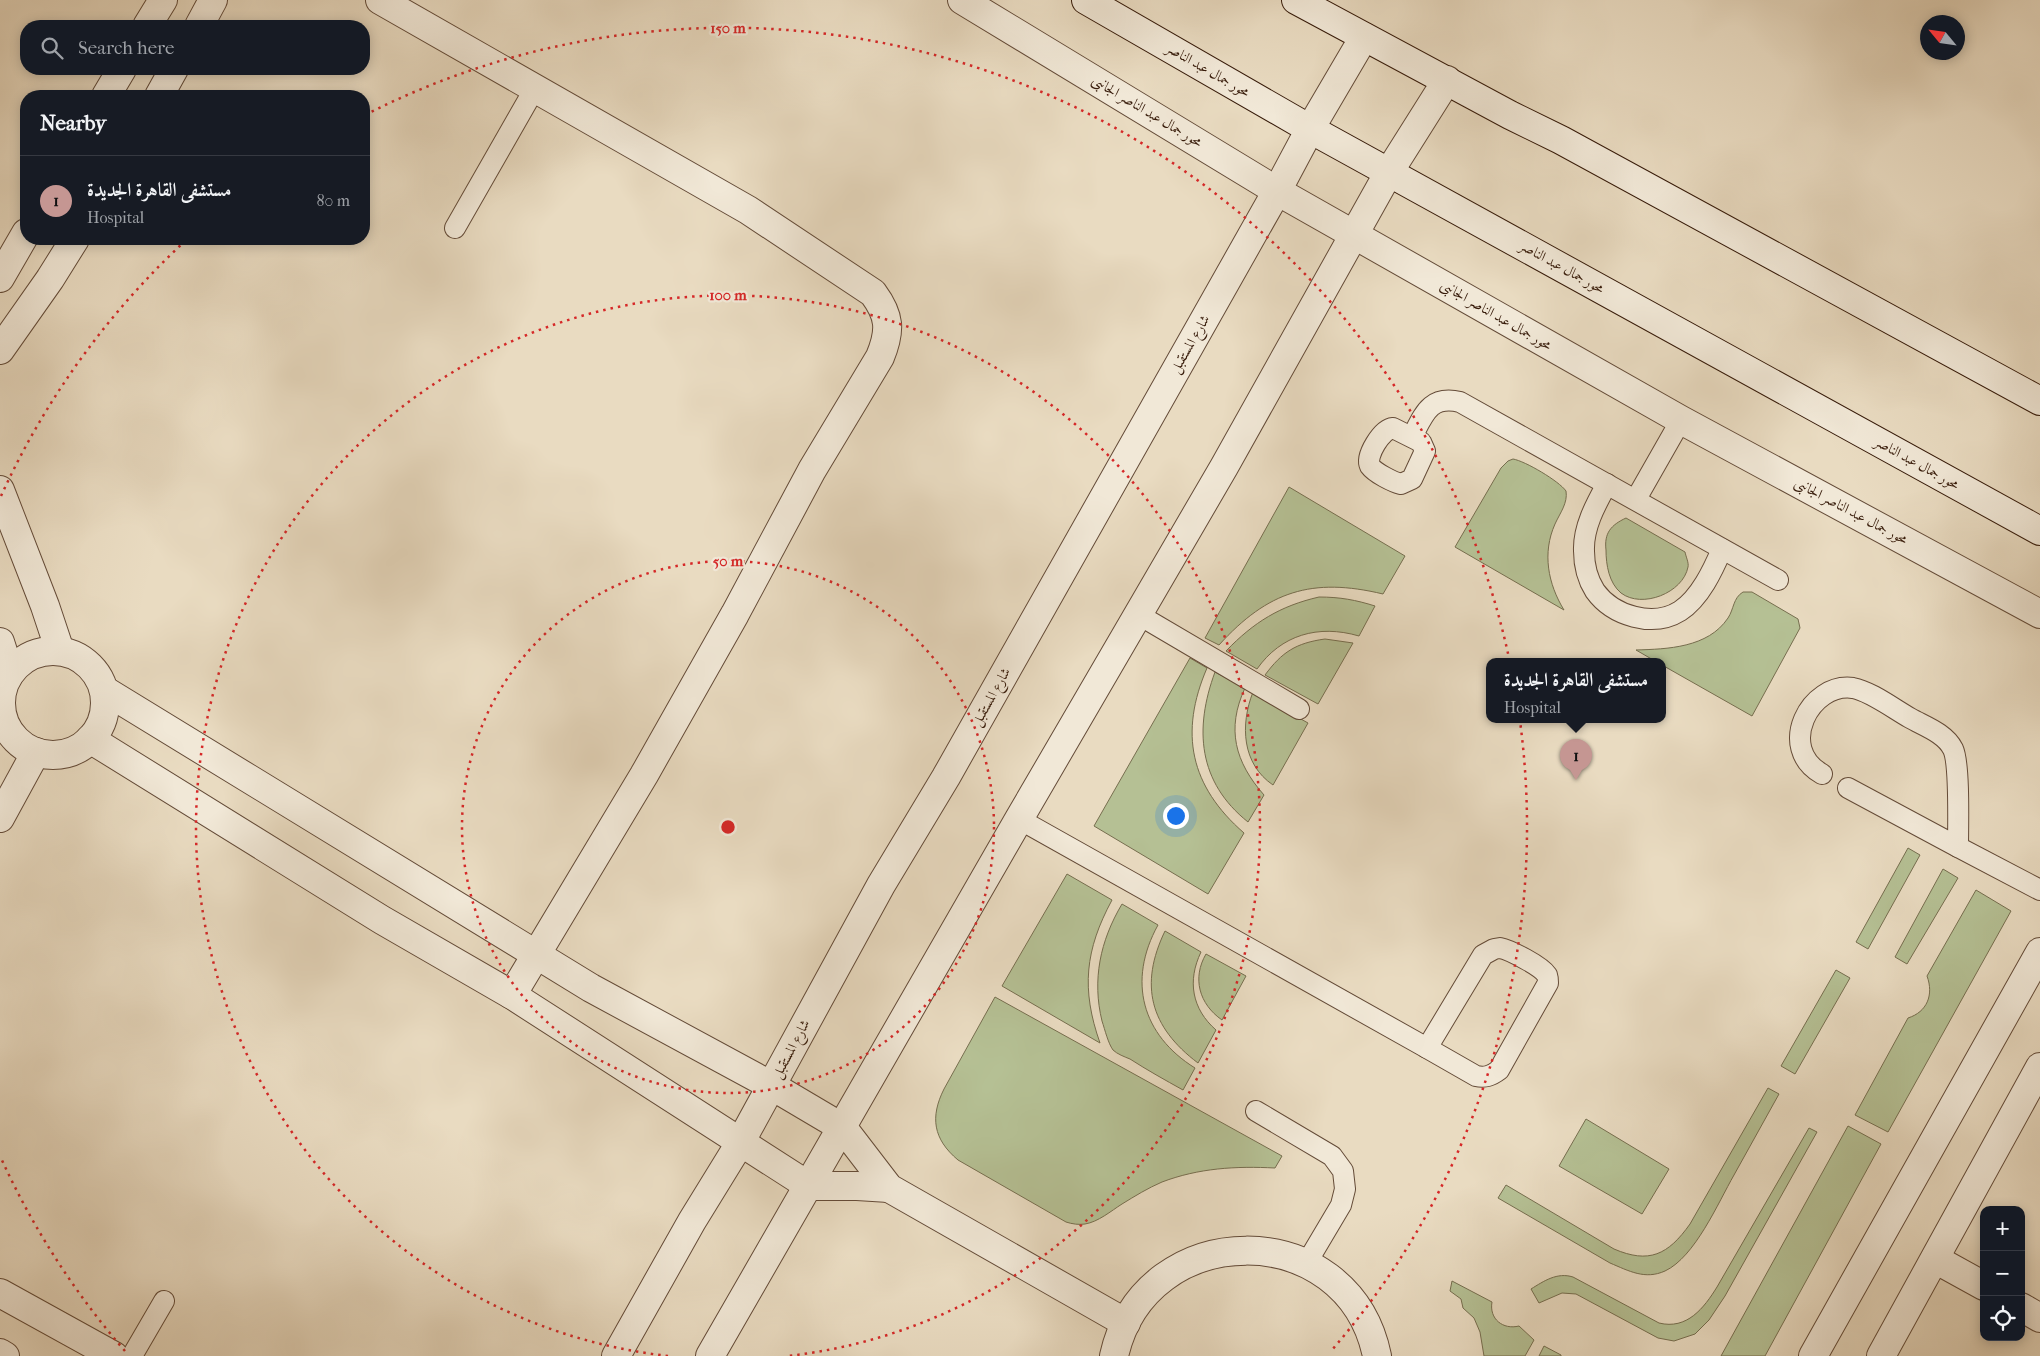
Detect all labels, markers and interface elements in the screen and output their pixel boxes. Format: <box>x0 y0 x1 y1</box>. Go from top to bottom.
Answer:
north arrow <box>1920 15 1965 60</box>
text: 150 m <box>710 19 746 37</box>
search box <box>20 20 370 75</box>
icon: search <box>38 34 66 62</box>
text: Search here <box>78 37 174 59</box>
street label: محور جمال عبد الناصر <box>1161 38 1253 102</box>
street label: محور جمال عبد الناصر الجانبى <box>1088 71 1206 153</box>
text: Nearby <box>40 111 106 135</box>
text: مستشفى القاهرة الجديدة <box>87 179 231 201</box>
text: 1 <box>53 191 59 210</box>
text: 80 m <box>316 191 350 210</box>
text: Hospital <box>87 208 144 227</box>
street label: محور جمال عبد الناصر <box>1515 236 1608 298</box>
street label: محور جمال عبد الناصر الجانبى <box>1436 276 1555 356</box>
text: 100 m <box>709 286 747 304</box>
street label: شارع المستقبل <box>1167 312 1216 378</box>
street label: محور جمال عبد الناصر <box>1870 432 1963 494</box>
street label: محور جمال عبد الناصر الجانبى <box>1790 474 1911 550</box>
text: 50 m <box>713 552 744 570</box>
popup <box>1486 658 1666 723</box>
street label: شارع المستقبل <box>968 665 1017 731</box>
text: مستشفى القاهرة الجديدة <box>1504 669 1648 691</box>
text: Hospital <box>1504 698 1561 717</box>
pin: 1 <box>1560 739 1592 780</box>
your location <box>1163 803 1189 829</box>
centre of rings <box>719 818 737 836</box>
street label: شارع المستقبل <box>768 1017 816 1083</box>
map controls <box>1980 1206 2025 1341</box>
button: + <box>1980 1206 2025 1251</box>
button: − <box>1980 1251 2025 1296</box>
button: locate <box>1980 1296 2025 1341</box>

